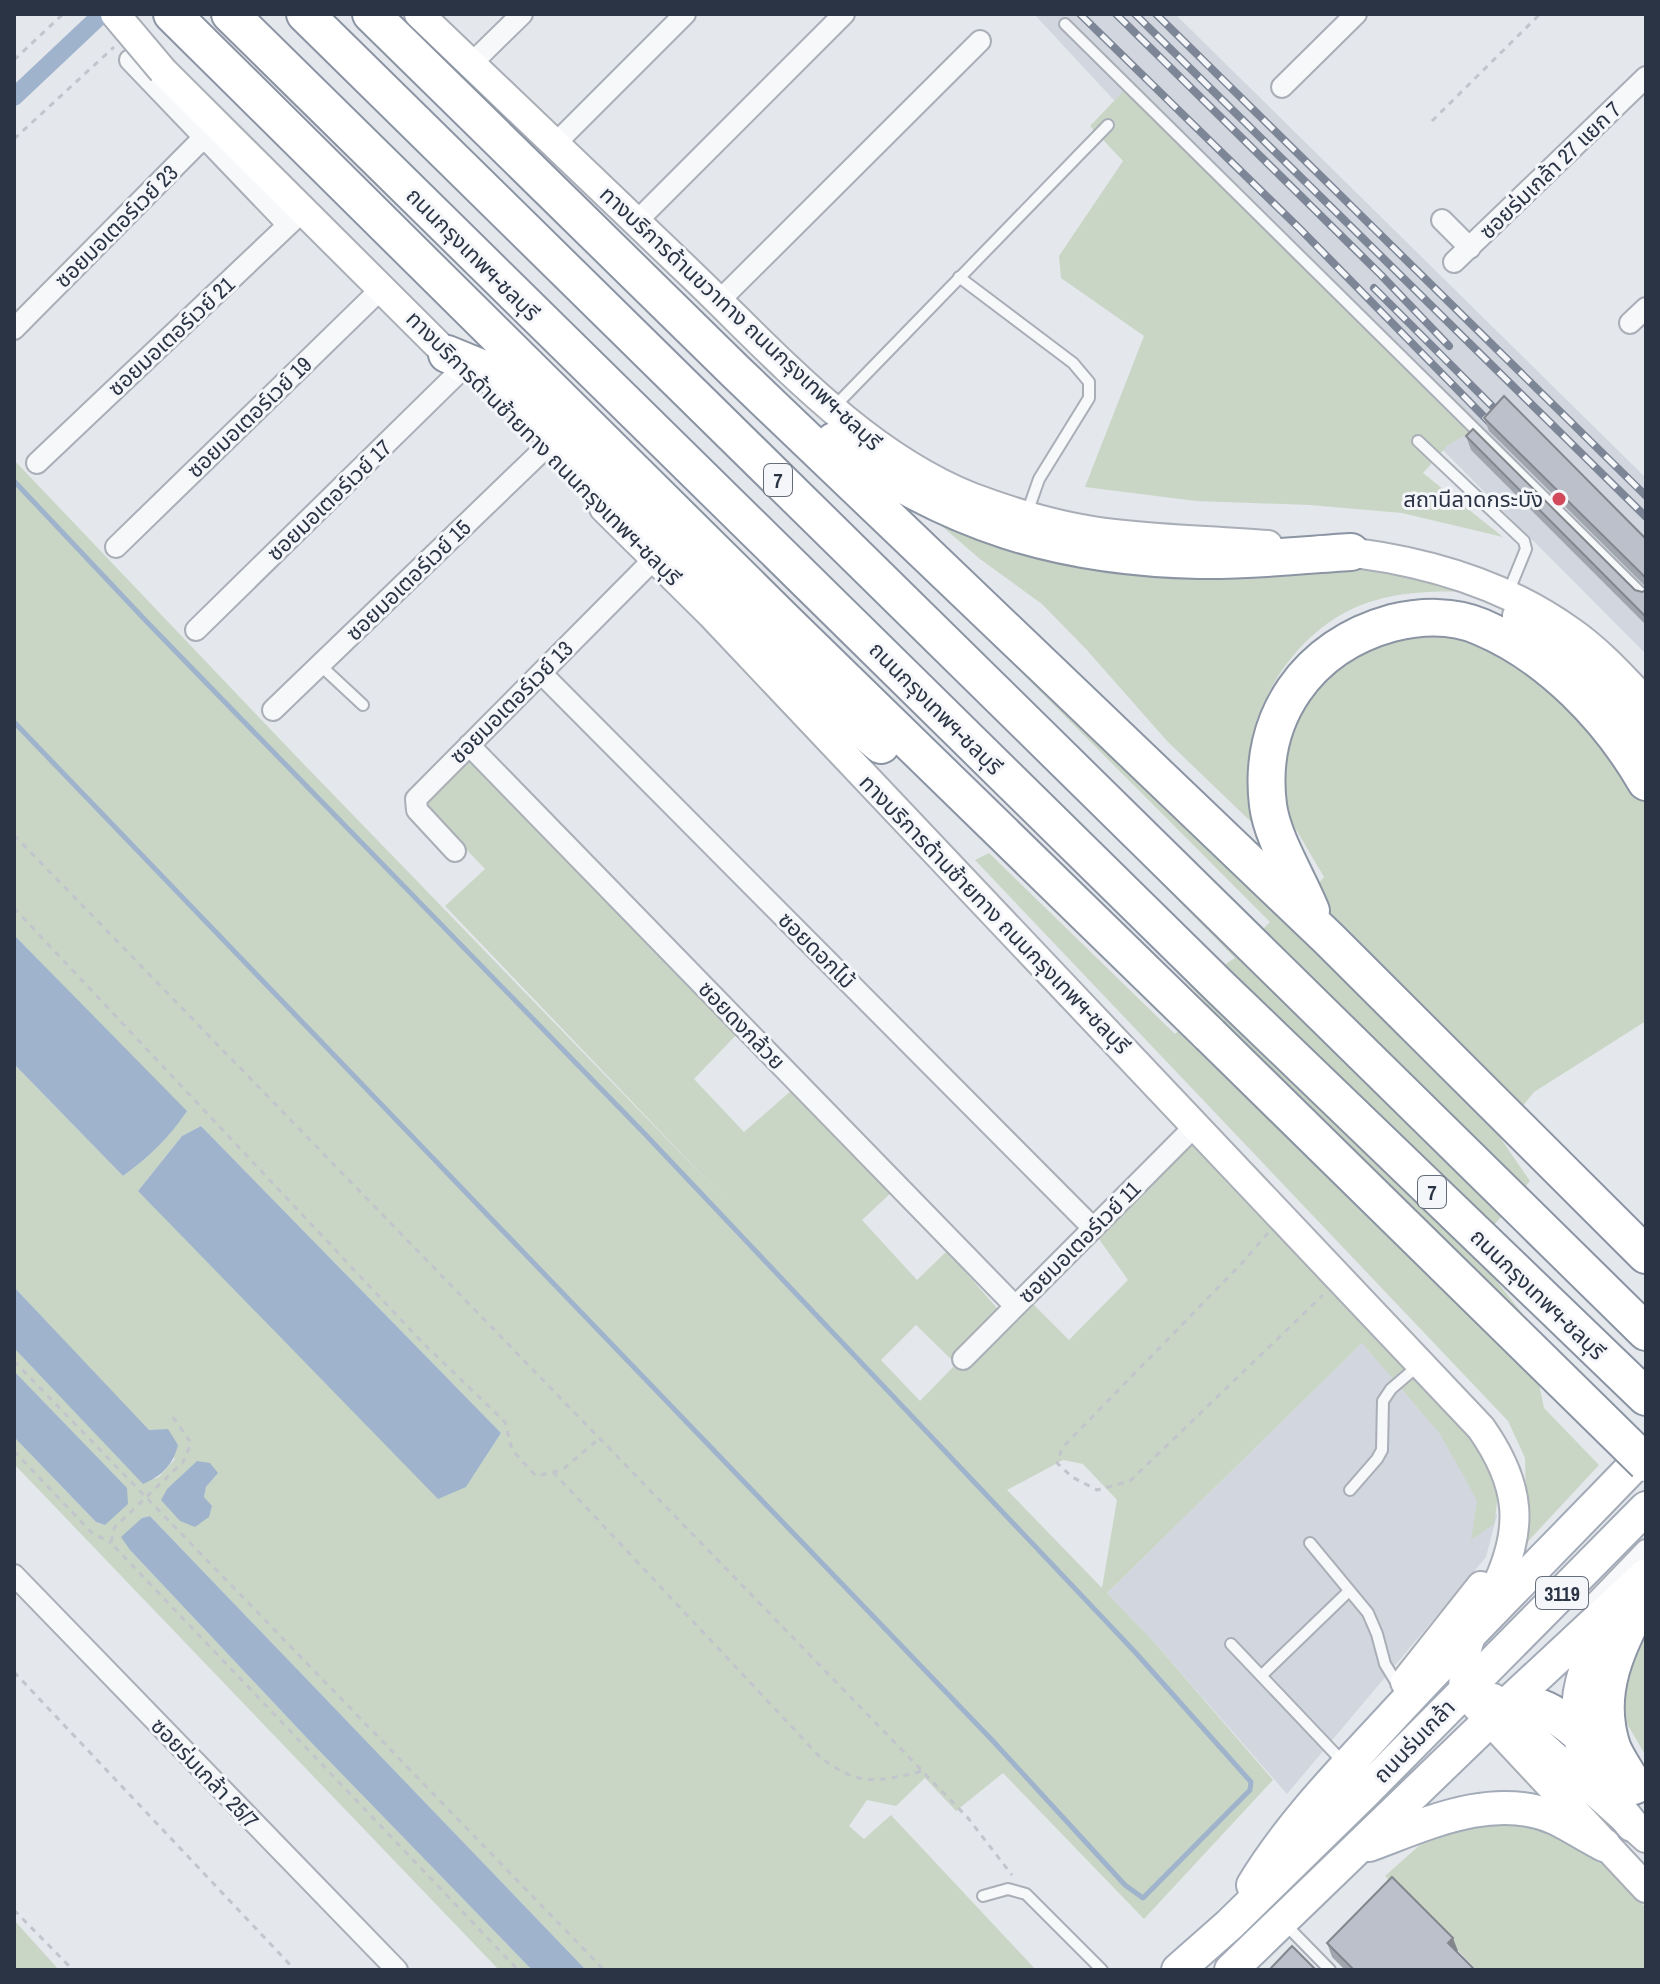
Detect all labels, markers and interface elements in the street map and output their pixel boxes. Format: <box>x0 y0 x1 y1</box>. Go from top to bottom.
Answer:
street label: ซอยร่มเกล้า 27 แยก 7 <box>1472 94 1628 246</box>
street label: ซอยมอเตอร์เวย์ 23 <box>48 158 184 294</box>
street label: ทางบริการด้านขวาทาง ถนนกรุงเทพฯ-ชลบุรี <box>594 179 888 457</box>
street label: ถนนกรุงเทพฯ-ชลบุรี <box>400 181 546 327</box>
street label: ซอยมอเตอร์เวย์ 21 <box>101 269 241 403</box>
street label: ทางบริการด้านซ้ายทาง ถนนกรุงเทพฯ-ชลบุรี <box>400 304 688 592</box>
street label: ซอยมอเตอร์เวย์ 19 <box>180 350 318 484</box>
street label: ซอยมอเตอร์เวย์ 17 <box>260 433 398 567</box>
road number: 7 <box>764 464 792 496</box>
place label: สถานีลาดกระบัง <box>1403 484 1543 514</box>
marker: สถานีลาดกระบัง <box>1550 490 1568 508</box>
street label: ซอยมอเตอร์เวย์ 15 <box>339 513 477 647</box>
street label: ซอยมอเตอร์เวย์ 13 <box>443 634 579 770</box>
street label: ถนนกรุงเทพฯ-ชลบุรี <box>863 635 1009 781</box>
street label: ทางบริการด้านซ้ายทาง ถนนกรุงเทพฯ-ชลบุรี <box>853 768 1137 1060</box>
street label: ซอยดอกไม้ <box>772 905 862 995</box>
street label: ซอยดงกล้วย <box>692 974 792 1076</box>
street label: ซอยมอเตอร์เวย์ 11 <box>1011 1174 1147 1310</box>
road number: 7 <box>1418 1176 1446 1208</box>
street label: ถนนกรุงเทพฯ-ชลบุรี <box>1464 1222 1612 1366</box>
road number: 3119 <box>1536 1577 1588 1609</box>
street label: ถนนร่มเกล้า <box>1367 1693 1461 1789</box>
street label: ซอยร่มเกล้า 25/7 <box>144 1711 266 1835</box>

